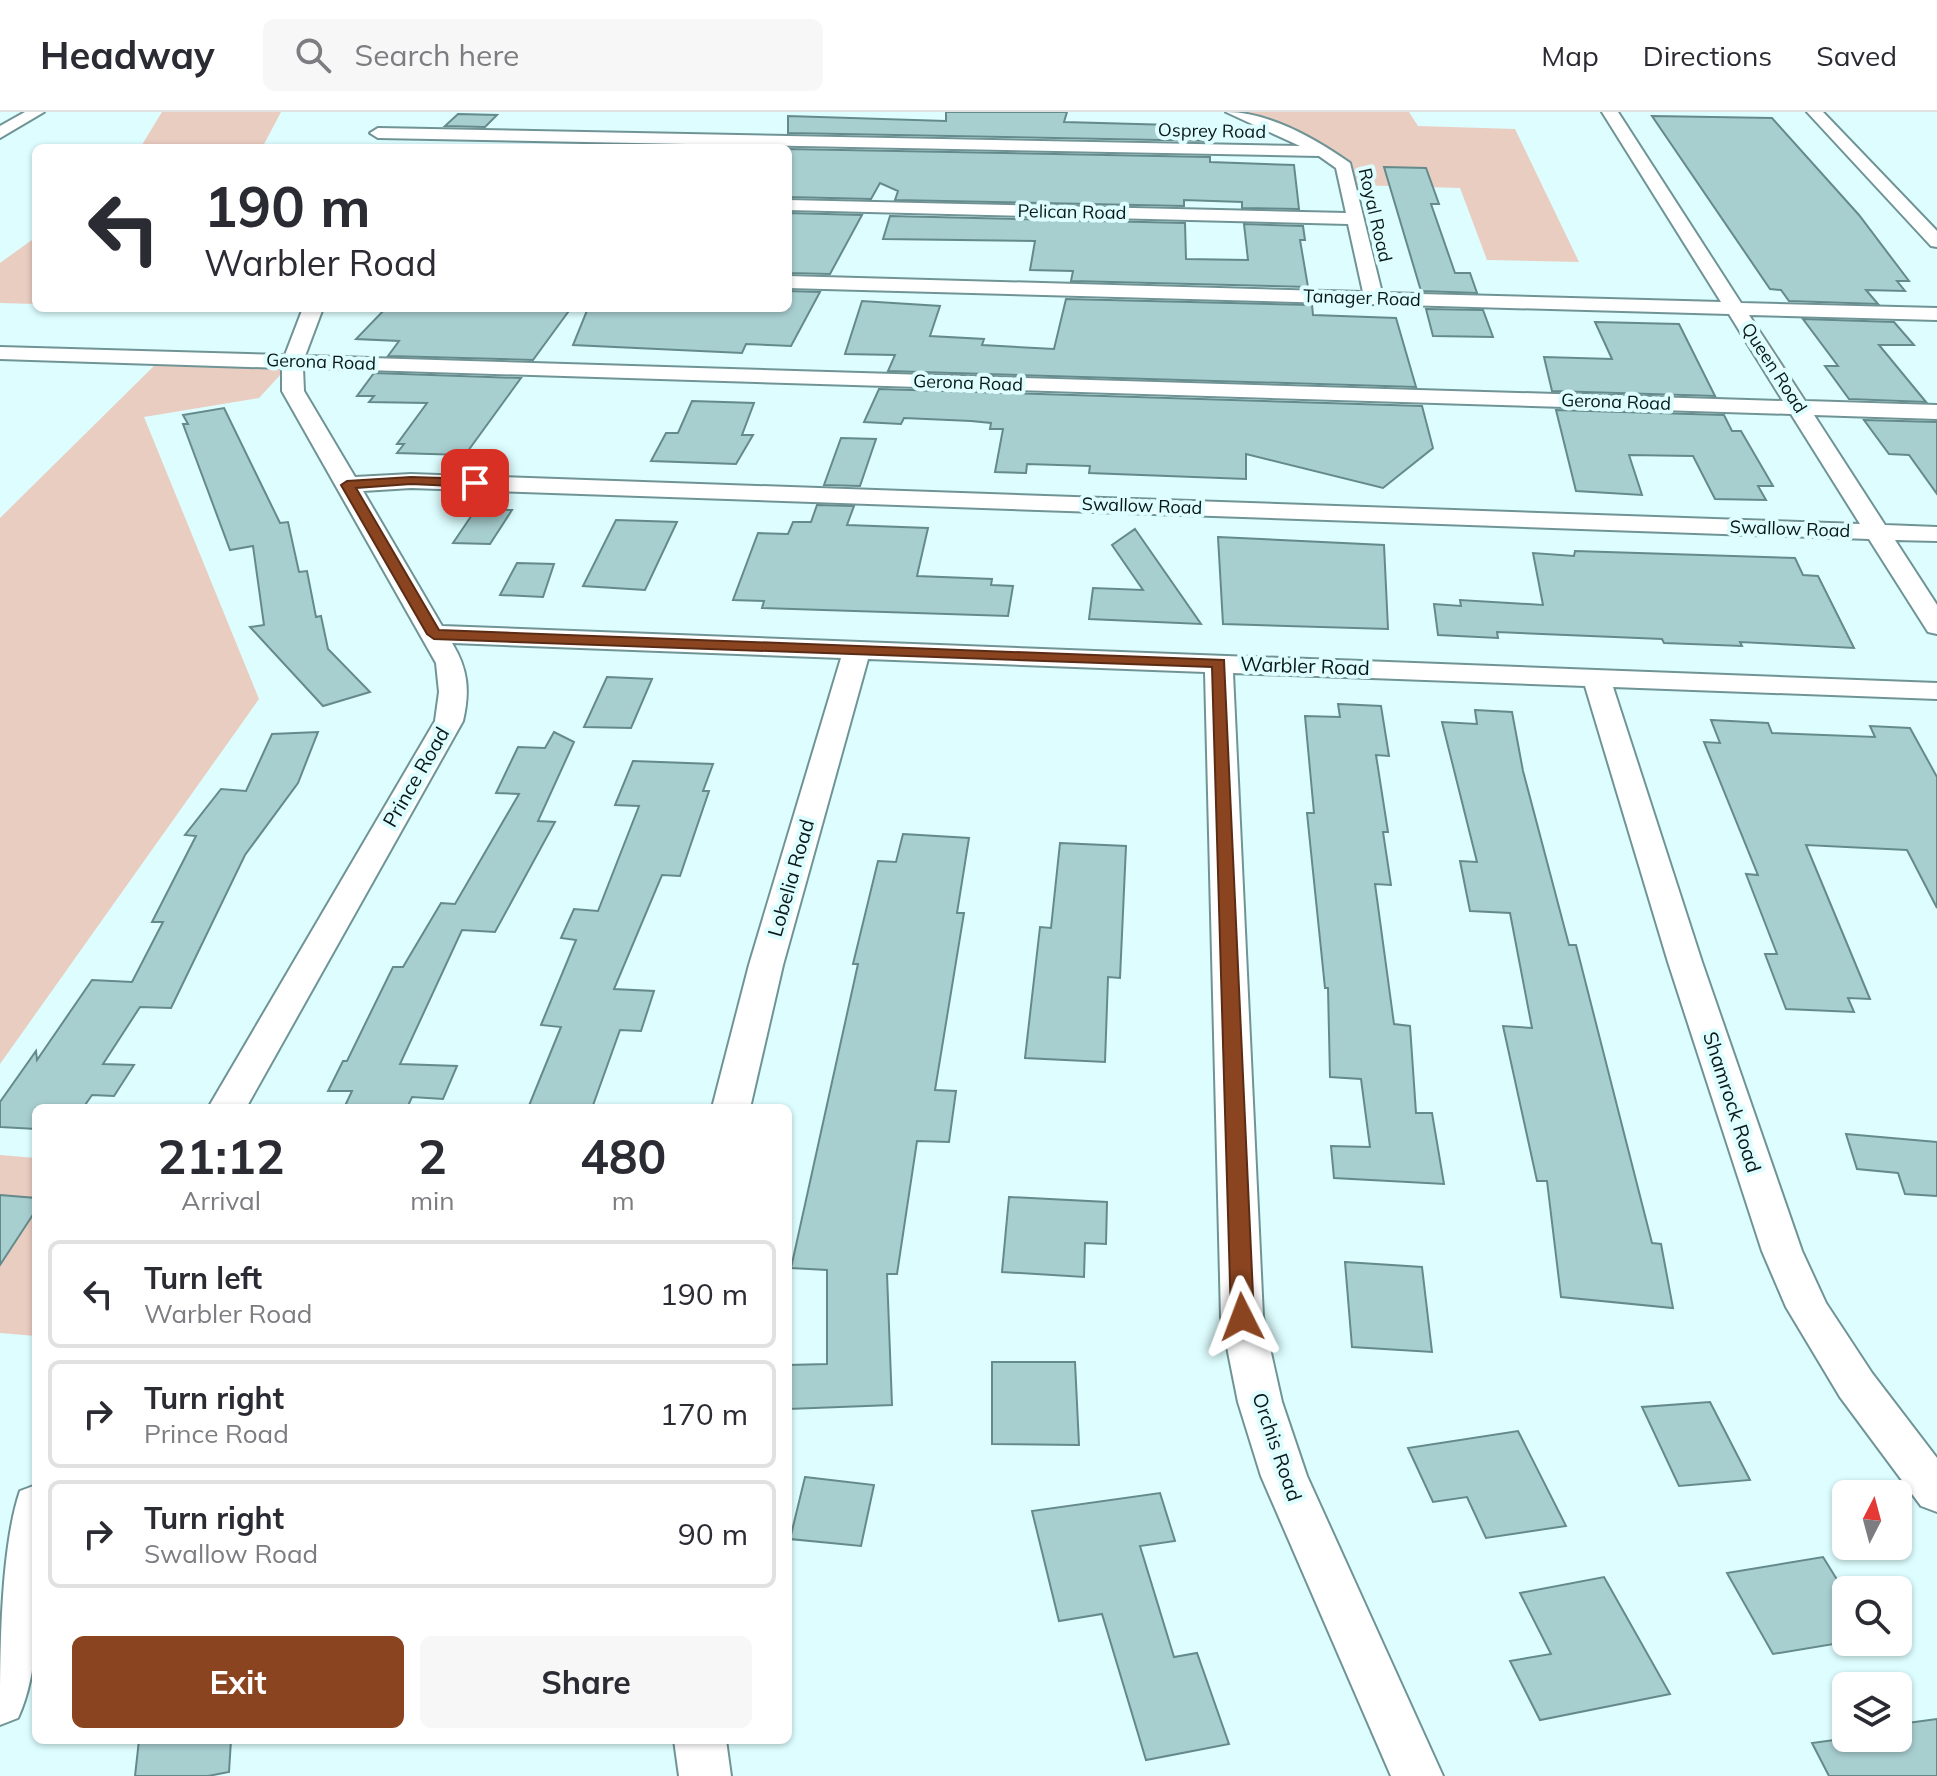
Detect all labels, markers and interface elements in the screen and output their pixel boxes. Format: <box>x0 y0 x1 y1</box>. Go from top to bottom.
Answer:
search box <box>263 19 823 91</box>
text: Headway <box>40 31 215 79</box>
icon: search <box>291 33 335 77</box>
text: Search here <box>355 36 519 74</box>
text: Map <box>1541 38 1599 73</box>
text: Directions <box>1643 38 1772 73</box>
text: Saved <box>1816 38 1897 73</box>
street label: Osprey Road <box>1158 118 1266 143</box>
street label: Royal Road <box>1354 166 1397 264</box>
text: 190 m <box>204 171 371 241</box>
icon: left <box>72 176 176 280</box>
street label: Pelican Road <box>1017 199 1127 224</box>
text: Warbler Road <box>204 240 437 285</box>
street label: Tanager Road <box>1303 284 1421 311</box>
street label: Queen Road <box>1737 318 1812 417</box>
street label: Gerona Road <box>266 348 376 375</box>
street label: Gerona Road <box>913 369 1023 396</box>
street label: Gerona Road <box>1561 388 1671 415</box>
pin <box>441 449 509 517</box>
icon: arrive <box>453 461 497 505</box>
street label: Swallow Road <box>1081 492 1203 519</box>
street label: Swallow Road <box>1729 515 1851 542</box>
street label: Warbler Road <box>1240 651 1370 680</box>
street label: Prince Road <box>377 722 454 831</box>
street label: Lobelia Road <box>762 816 819 939</box>
street label: Shamrock Road <box>1698 1028 1767 1175</box>
text: 21:12 <box>158 1126 285 1186</box>
text: 2 <box>418 1126 447 1186</box>
text: 480 <box>580 1126 666 1186</box>
text: Arrival <box>181 1184 261 1217</box>
text: min <box>410 1184 454 1217</box>
text: m <box>612 1184 635 1217</box>
text: Turn left <box>144 1259 262 1297</box>
icon: left <box>76 1272 120 1316</box>
text: 190 m <box>660 1275 748 1313</box>
position arrow <box>1200 1275 1284 1359</box>
text: Warbler Road <box>144 1297 312 1330</box>
text: Turn right <box>144 1379 284 1417</box>
street label: Orchis Road <box>1247 1389 1308 1504</box>
icon: right <box>76 1392 120 1436</box>
text: 170 m <box>660 1395 748 1433</box>
text: Prince Road <box>144 1417 289 1450</box>
north arrow <box>1832 1480 1912 1560</box>
map controls <box>1832 1480 1912 1752</box>
text: Turn right <box>144 1499 284 1537</box>
icon: right <box>76 1512 120 1556</box>
text: 90 m <box>678 1515 748 1553</box>
text: Swallow Road <box>144 1537 318 1570</box>
button: search <box>1832 1576 1912 1656</box>
button: Exit <box>72 1636 404 1728</box>
button: Share <box>420 1636 752 1728</box>
button: layers <box>1832 1672 1912 1752</box>

